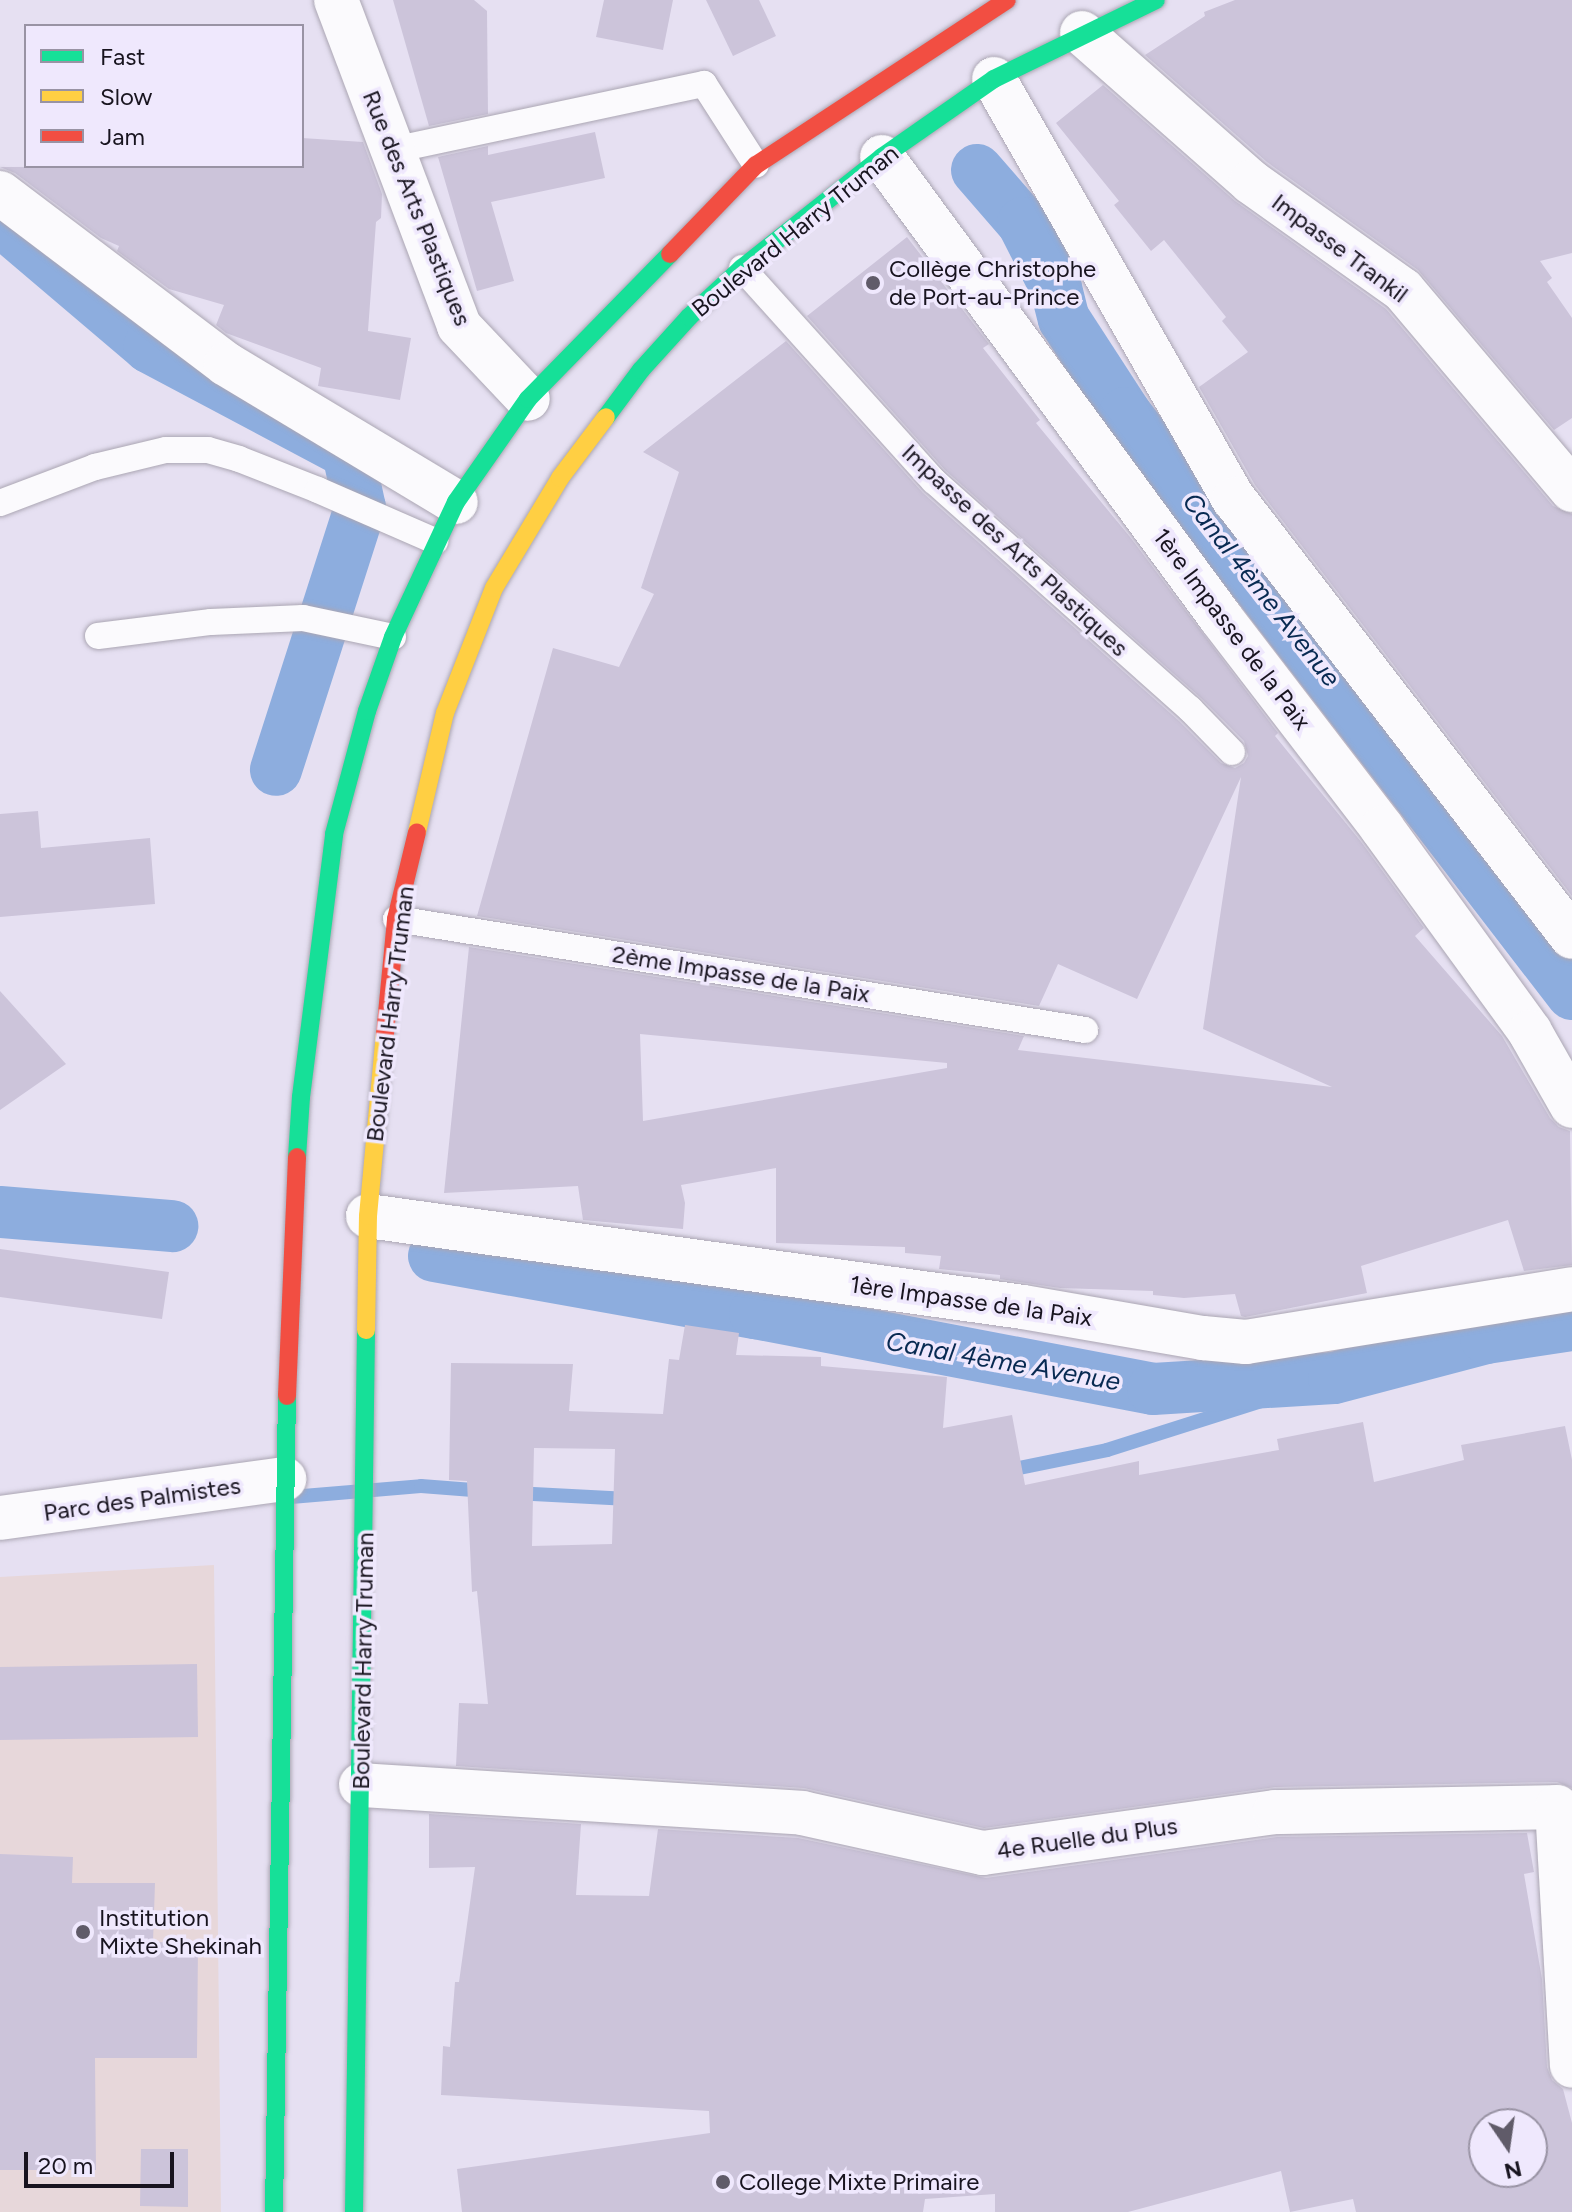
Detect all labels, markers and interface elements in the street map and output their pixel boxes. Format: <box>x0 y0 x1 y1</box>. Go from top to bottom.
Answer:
legend <box>24 24 304 168</box>
text: Fast <box>100 42 145 71</box>
text: Slow <box>100 82 152 111</box>
street label: Rue des Arts Plastiques <box>357 86 477 330</box>
text: Jam <box>100 122 145 151</box>
street label: Boulevard Harry Truman <box>686 139 904 323</box>
street label: Impasse Trankil <box>1266 187 1414 309</box>
place label: Collège Christophe de Port-au-Prince <box>889 255 1096 311</box>
marker: Collège Christophe de Port-au-Prince <box>864 274 882 292</box>
street label: Impasse des Arts Plastiques <box>896 438 1134 662</box>
water label: Canal 4ème Avenue <box>1176 487 1346 693</box>
street label: 1ère Impasse de la Paix <box>1147 523 1317 735</box>
street label: Boulevard Harry Truman <box>360 885 420 1143</box>
street label: 2ème Impasse de la Paix <box>610 939 872 1009</box>
street label: 1ère Impasse de la Paix <box>848 1270 1094 1332</box>
water label: Canal 4ème Avenue <box>883 1326 1123 1398</box>
street label: Parc des Palmistes <box>42 1471 242 1527</box>
street label: Boulevard Harry Truman <box>346 1532 380 1790</box>
street label: 4e Ruelle du Plus <box>995 1811 1179 1865</box>
place label: Institution Mixte Shekinah <box>99 1904 262 1960</box>
marker: Institution Mixte Shekinah <box>74 1923 92 1941</box>
north arrow <box>1468 2108 1548 2188</box>
scale bar <box>28 2136 178 2186</box>
text: 20 m <box>38 2151 93 2180</box>
text: N <box>1502 2155 1524 2185</box>
place label: College Mixte Primaire <box>739 2168 979 2196</box>
marker: College Mixte Primaire <box>714 2173 732 2191</box>

